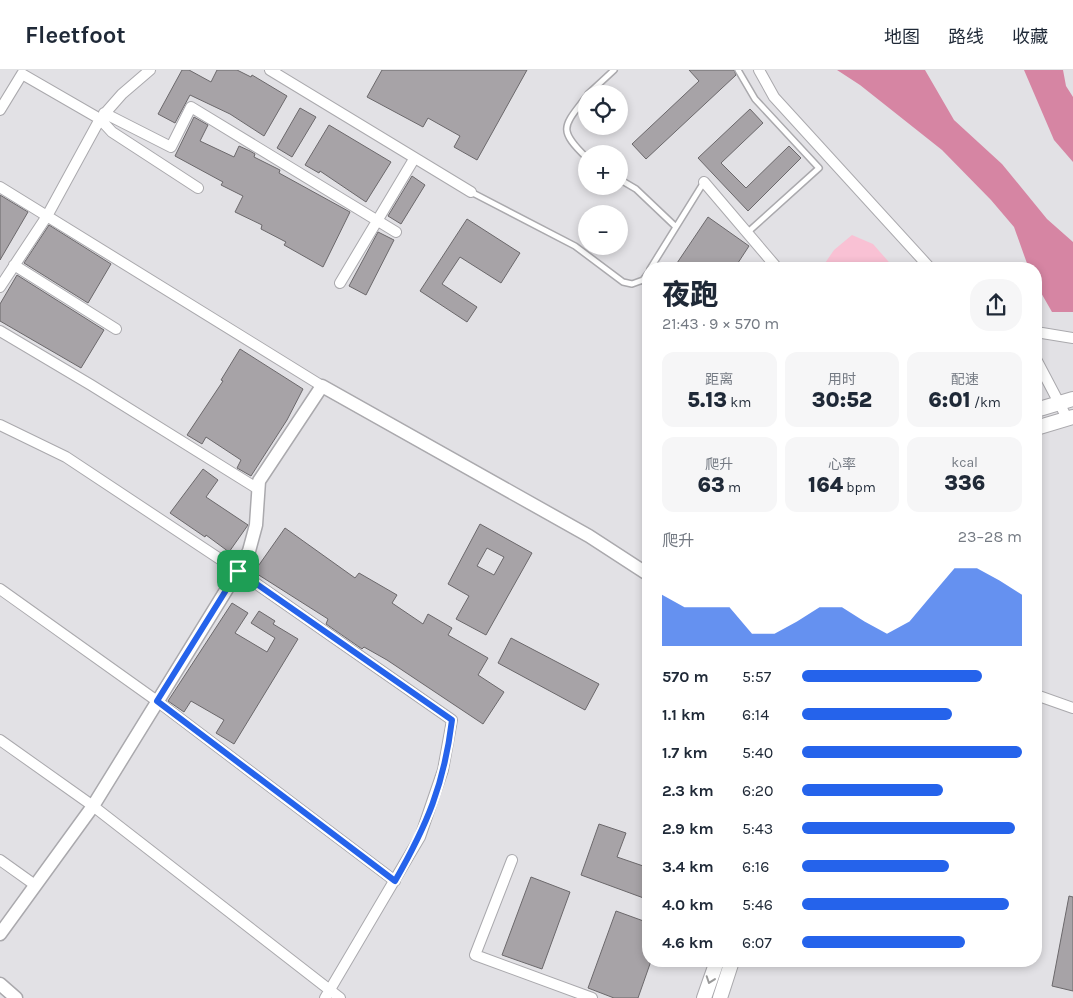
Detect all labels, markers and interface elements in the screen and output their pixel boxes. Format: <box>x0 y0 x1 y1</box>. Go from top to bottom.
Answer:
text: Fleetfoot <box>25 21 126 49</box>
text: 地图 <box>884 26 920 48</box>
text: 路线 <box>948 26 984 48</box>
text: 收藏 <box>1012 26 1048 48</box>
map controls <box>578 85 628 255</box>
button: locate <box>578 85 628 135</box>
button: + <box>578 145 628 195</box>
button: − <box>578 205 628 255</box>
text: 夜跑 <box>662 278 718 311</box>
button: share <box>970 279 1022 331</box>
text: 21:43 · 9 × 570 m <box>662 314 779 333</box>
text: 距离 <box>705 371 733 388</box>
text: 用时 <box>828 371 856 388</box>
text: 配速 <box>951 371 979 388</box>
text: 5.13 <box>687 388 727 412</box>
text: 30:52 <box>812 388 872 412</box>
text: 6:01 <box>928 388 971 412</box>
text: km <box>727 394 751 411</box>
text: /km <box>971 394 1001 411</box>
text: kcal <box>951 454 978 471</box>
text: 爬升 <box>705 456 733 473</box>
text: 心率 <box>828 456 856 473</box>
text: 336 <box>944 471 985 495</box>
text: 63 <box>697 473 725 497</box>
text: 164 <box>808 473 843 497</box>
text: m <box>725 479 741 496</box>
text: bpm <box>843 479 876 496</box>
text: 23–28 m <box>958 527 1022 546</box>
text: 爬升 <box>662 531 694 550</box>
pin <box>217 550 259 592</box>
icon: arrive <box>224 557 252 585</box>
text: 570 m <box>662 667 709 686</box>
text: 5:57 <box>742 667 771 686</box>
text: 1.1 km <box>662 705 706 724</box>
text: 6:14 <box>742 705 769 724</box>
text: 1.7 km <box>662 743 708 762</box>
text: 5:40 <box>742 743 773 762</box>
text: 2.3 km <box>662 781 714 800</box>
text: 6:20 <box>742 781 774 800</box>
text: 2.9 km <box>662 819 714 838</box>
text: 5:43 <box>742 819 773 838</box>
text: 3.4 km <box>662 857 714 876</box>
text: 6:16 <box>742 857 769 876</box>
text: 4.0 km <box>662 895 714 914</box>
text: 5:46 <box>742 895 773 914</box>
text: 4.6 km <box>662 933 713 952</box>
text: 6:07 <box>742 933 772 952</box>
one-way arrow <box>706 975 716 983</box>

